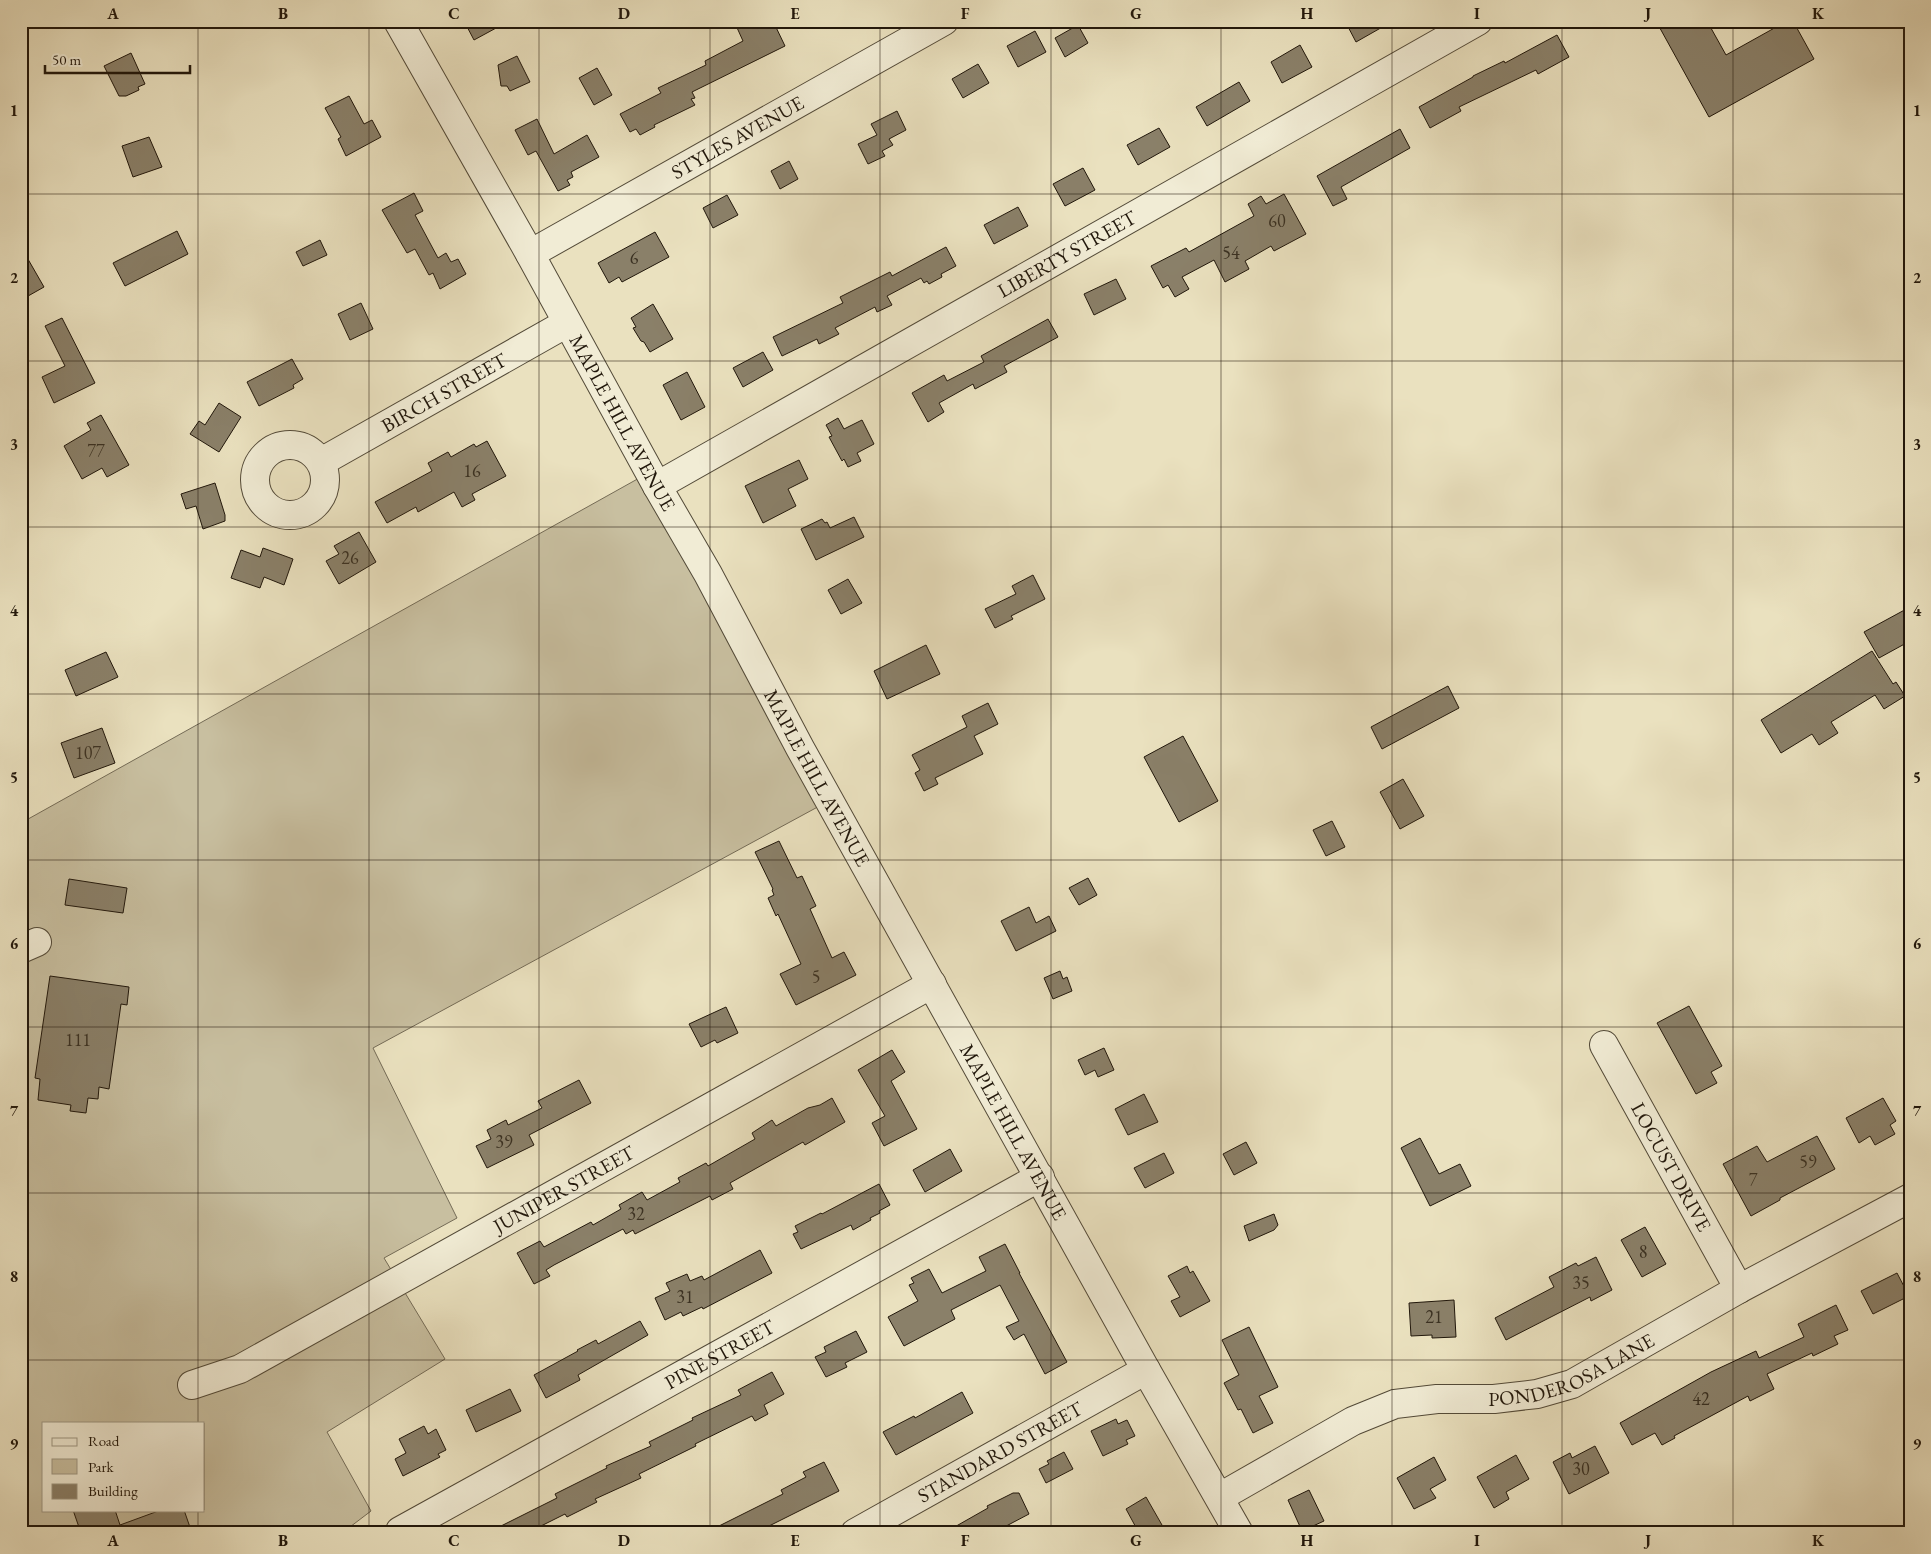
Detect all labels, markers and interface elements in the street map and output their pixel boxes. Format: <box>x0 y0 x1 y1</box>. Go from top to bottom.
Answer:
text: A <box>106 3 119 24</box>
text: B <box>278 3 288 24</box>
text: C <box>448 3 460 24</box>
text: D <box>618 3 630 24</box>
text: E <box>790 3 800 24</box>
text: F <box>961 3 970 24</box>
text: G <box>1130 3 1142 24</box>
text: H <box>1301 3 1314 24</box>
text: I <box>1474 3 1480 24</box>
text: J <box>1643 3 1651 24</box>
text: K <box>1812 3 1825 24</box>
scale bar <box>45 42 190 74</box>
text: 50 m <box>52 50 81 69</box>
street label: STYLES AVENUE <box>666 90 808 185</box>
text: 1 <box>10 100 18 121</box>
text: 1 <box>1913 100 1921 121</box>
street label: LIBERTY STREET <box>993 204 1142 304</box>
house number: 60 <box>1268 209 1286 232</box>
house number: 54 <box>1222 241 1240 264</box>
house number: 6 <box>630 246 639 269</box>
text: 2 <box>10 267 19 288</box>
text: 2 <box>1913 267 1922 288</box>
street label: MAPLE HILL AVENUE <box>563 330 682 516</box>
street label: BIRCH STREET <box>376 347 512 438</box>
text: 3 <box>10 434 18 455</box>
text: 3 <box>1913 434 1921 455</box>
house number: 77 <box>87 439 105 462</box>
house number: 16 <box>463 459 481 482</box>
house number: 26 <box>341 546 359 569</box>
text: 4 <box>10 600 19 621</box>
text: 4 <box>1913 600 1922 621</box>
street label: MAPLE HILL AVENUE <box>758 685 876 871</box>
house number: 107 <box>75 741 101 764</box>
text: 5 <box>10 767 18 788</box>
text: 5 <box>1913 767 1921 788</box>
text: 6 <box>10 933 19 954</box>
text: 6 <box>1913 933 1922 954</box>
house number: 5 <box>812 965 820 988</box>
house number: 111 <box>65 1028 91 1051</box>
street label: MAPLE HILL AVENUE <box>954 1039 1073 1225</box>
street label: LOCUST DRIVE <box>1625 1098 1717 1236</box>
text: 7 <box>10 1100 19 1121</box>
text: 7 <box>1913 1100 1922 1121</box>
house number: 39 <box>495 1130 513 1153</box>
street label: JUNIPER STREET <box>487 1139 639 1240</box>
house number: 59 <box>1799 1150 1817 1173</box>
house number: 7 <box>1749 1168 1758 1191</box>
house number: 32 <box>627 1202 645 1225</box>
house number: 8 <box>1639 1240 1647 1263</box>
text: 8 <box>10 1266 18 1287</box>
text: 8 <box>1913 1266 1921 1287</box>
house number: 35 <box>1572 1271 1590 1294</box>
house number: 31 <box>676 1285 694 1308</box>
house number: 21 <box>1425 1305 1443 1328</box>
street label: PINE STREET <box>660 1313 780 1395</box>
street label: PONDEROSA LANE <box>1488 1327 1659 1412</box>
house number: 42 <box>1692 1387 1710 1410</box>
street label: STANDARD STREET <box>913 1395 1088 1509</box>
legend <box>42 1422 205 1512</box>
text: Road <box>88 1431 120 1450</box>
text: 9 <box>10 1433 19 1454</box>
text: 9 <box>1913 1433 1922 1454</box>
text: Park <box>88 1457 115 1476</box>
house number: 30 <box>1572 1457 1590 1480</box>
text: Building <box>88 1481 138 1500</box>
text: A <box>106 1530 119 1551</box>
text: B <box>278 1530 288 1551</box>
text: C <box>448 1530 460 1551</box>
text: D <box>618 1530 630 1551</box>
text: E <box>790 1530 800 1551</box>
text: F <box>961 1530 970 1551</box>
text: G <box>1130 1530 1142 1551</box>
text: H <box>1301 1530 1314 1551</box>
text: I <box>1474 1530 1480 1551</box>
text: J <box>1643 1530 1651 1551</box>
text: K <box>1812 1530 1825 1551</box>

